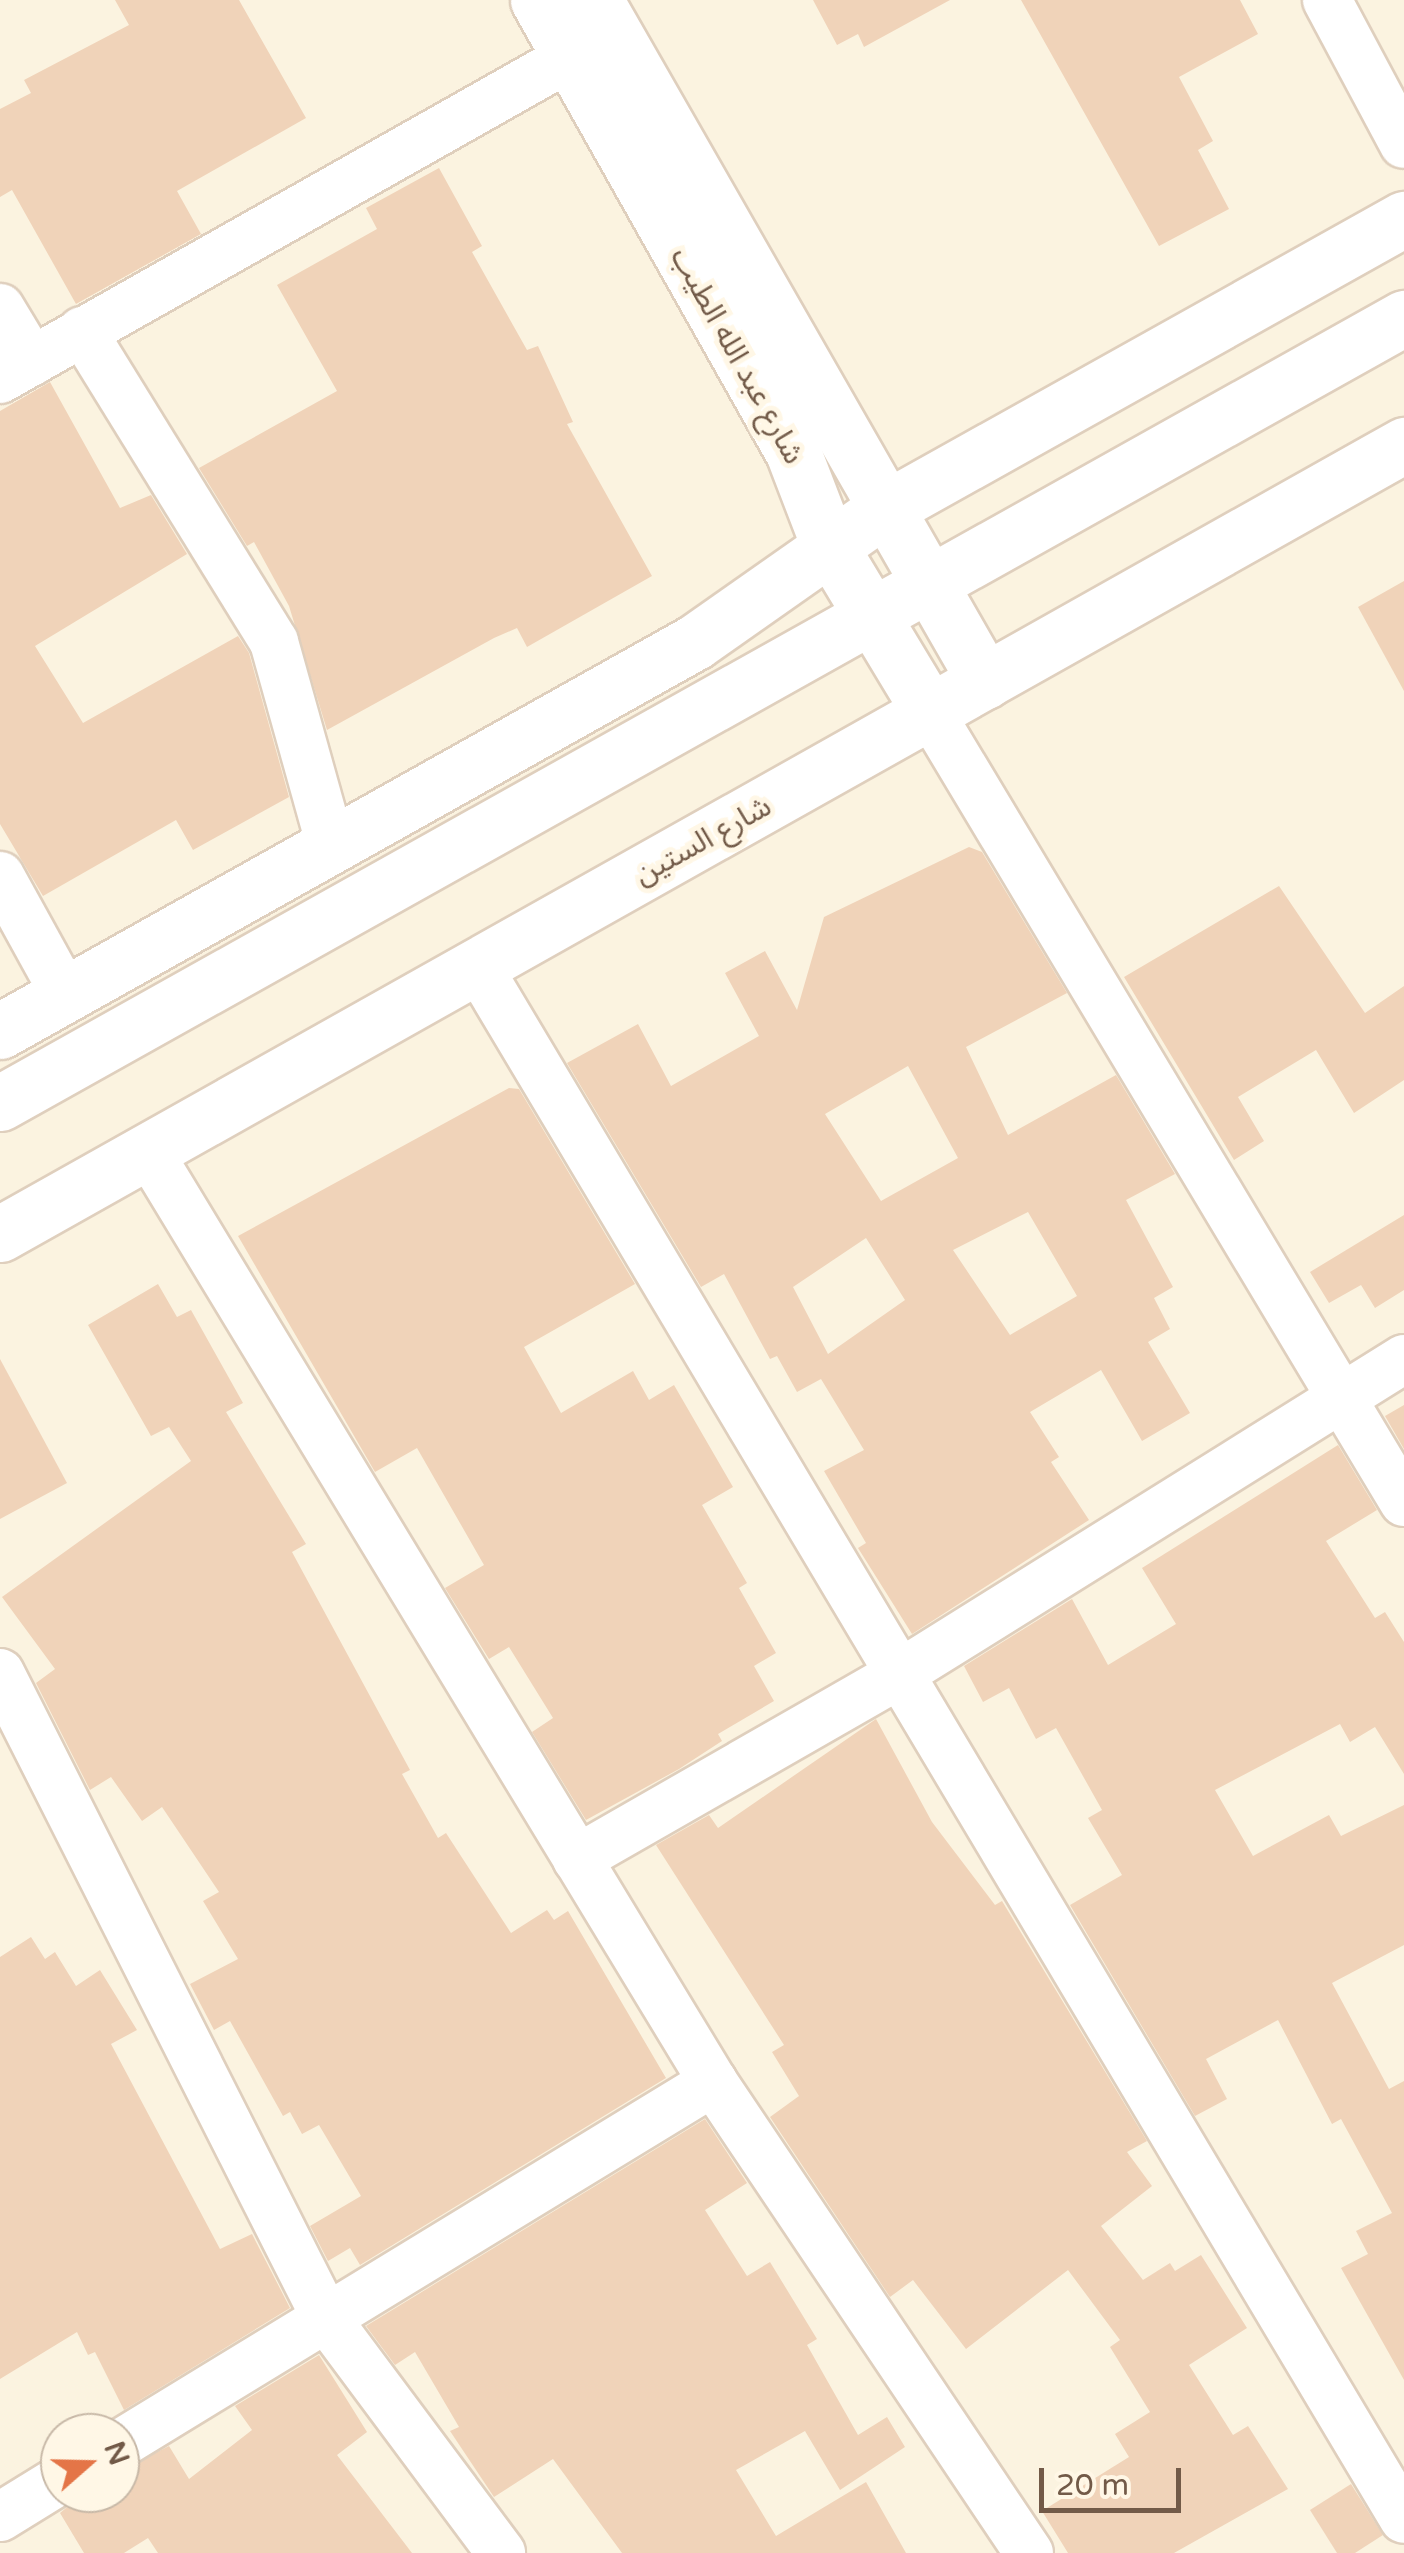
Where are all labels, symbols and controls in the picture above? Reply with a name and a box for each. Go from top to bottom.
street label: شارع عبد الله الطيب [663,241,811,471]
street label: شارع الستين [628,789,778,893]
north arrow [40,2413,140,2513]
text: N [96,2437,136,2470]
scale bar [1044,2448,1186,2510]
text: 20 m [1056,2467,1129,2504]

